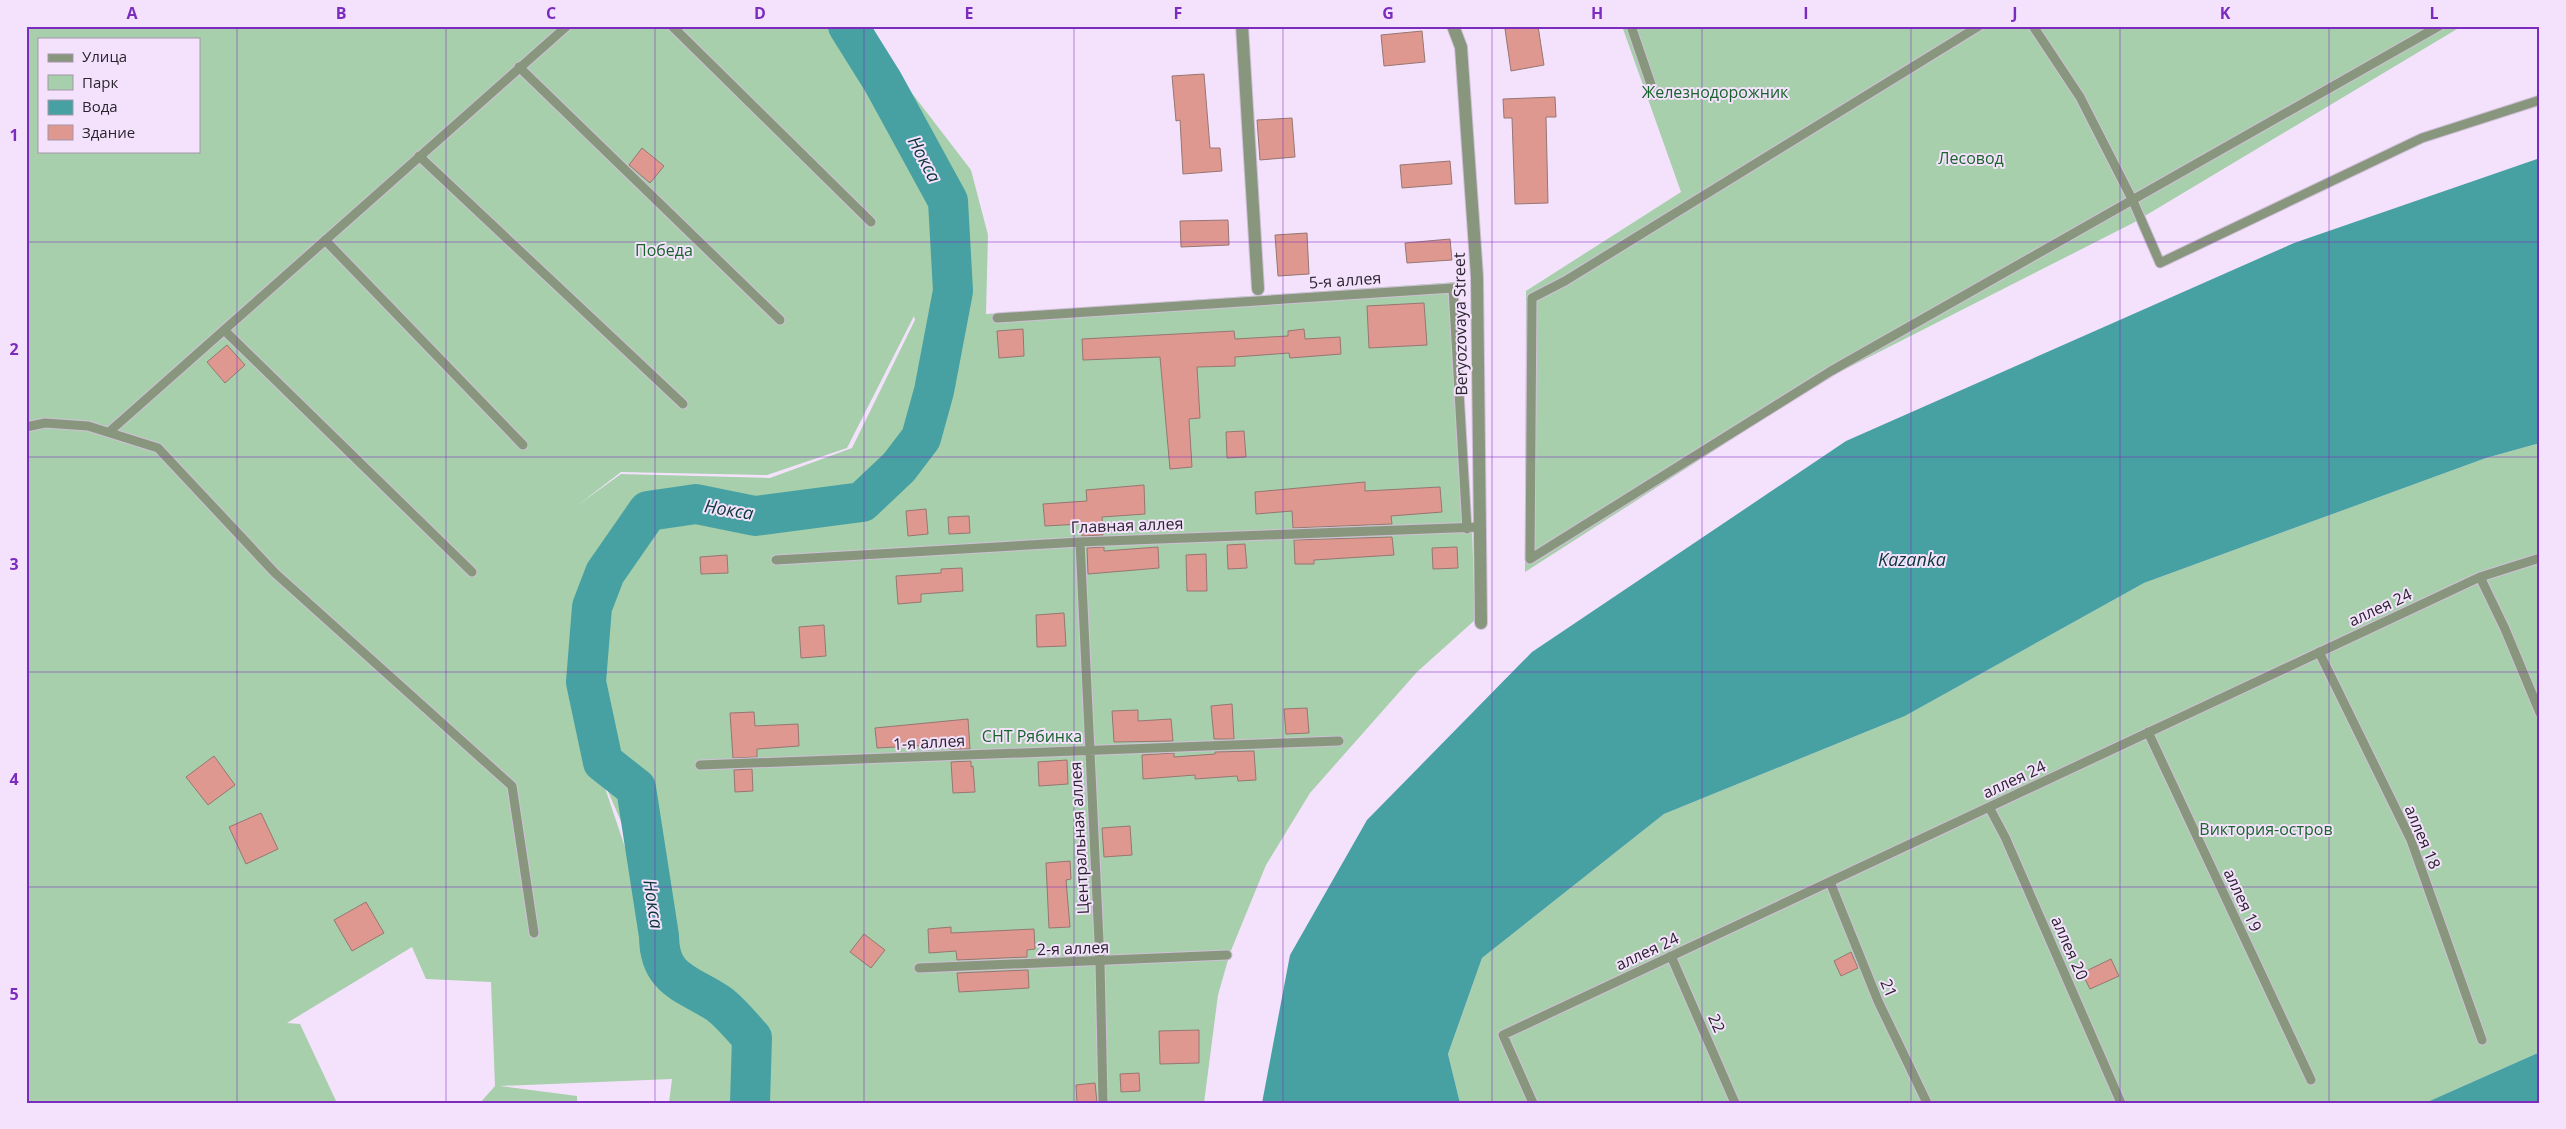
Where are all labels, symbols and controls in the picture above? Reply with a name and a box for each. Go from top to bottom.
text: A [126,2,138,24]
text: B [336,2,346,24]
text: C [546,2,556,24]
text: D [754,2,766,24]
text: E [965,2,974,24]
text: F [1174,2,1182,24]
text: G [1382,2,1394,24]
text: H [1591,2,1603,24]
text: I [1803,2,1809,24]
text: J [2010,2,2018,24]
text: K [2220,2,2231,24]
text: L [2429,2,2439,24]
legend [38,38,200,152]
text: Улица [82,46,127,66]
text: Парк [82,72,118,92]
park label: Железнодорожник [1642,81,1789,103]
text: Вода [82,96,118,116]
text: Здание [82,122,135,142]
text: 1 [9,124,19,146]
water label: Нокса [903,132,947,186]
park label: Лесовод [1938,147,2004,169]
park label: Победа [635,239,693,261]
street label: Beryozovaya Street [1448,252,1472,396]
street label: 5-я аллея [1308,267,1382,293]
text: 2 [9,338,19,360]
water label: Нокса [703,493,755,525]
street label: Главная аллея [1070,512,1184,538]
water label: Kazanka [1878,547,1946,571]
text: 3 [9,553,19,575]
street label: аллея 24 [2345,583,2415,631]
park label: СНТ Рябинка [982,725,1082,747]
street label: 1-я аллея [892,729,966,755]
street label: аллея 24 [1979,755,2049,803]
street label: Центральная аллея [1064,761,1094,915]
text: 4 [9,768,19,790]
street label: аллея 18 [2400,802,2446,872]
park label: Виктория-остров [2199,818,2333,840]
street label: аллея 19 [2219,865,2267,935]
water label: Нокса [638,878,670,930]
street label: аллея 20 [2046,913,2094,983]
street label: аллея 24 [1612,927,1682,975]
street label: 2-я аллея [1036,936,1110,960]
street label: 21 [1875,975,1903,1001]
text: 5 [9,983,19,1005]
street label: 22 [1703,1010,1731,1036]

